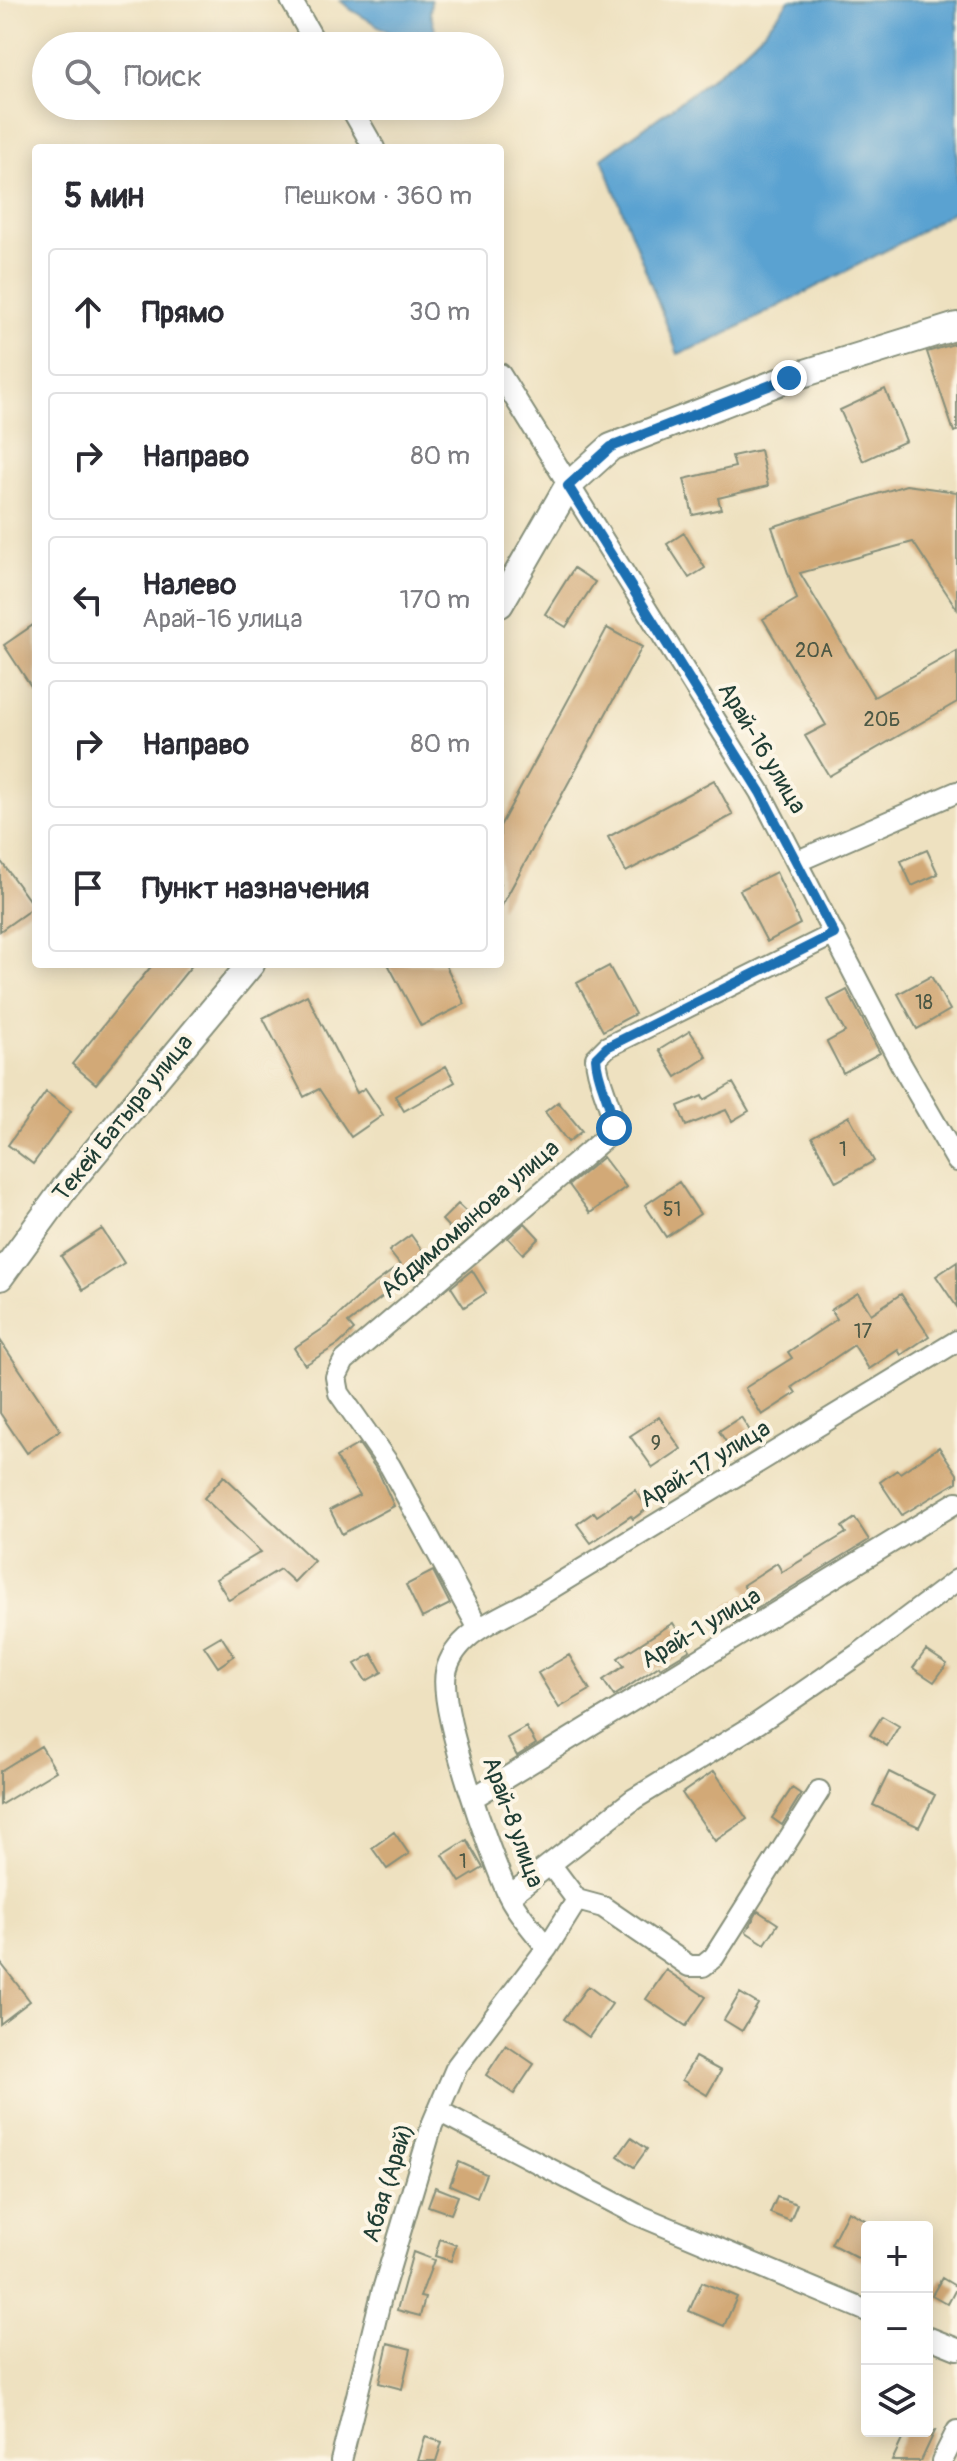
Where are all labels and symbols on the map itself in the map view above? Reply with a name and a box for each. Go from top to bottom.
route end [771,360,807,396]
house number: 20А [795,638,833,663]
street label: Арай-16 улица [711,677,813,819]
house number: 20Б [864,707,900,732]
house number: 18 [915,990,933,1015]
street label: Текей Батыра улица [47,1029,199,1207]
route start [596,1110,632,1146]
street label: Абдимомынова улица [375,1134,565,1304]
house number: 1 [839,1137,847,1162]
house number: 51 [663,1197,681,1222]
house number: 17 [854,1319,873,1344]
street label: Арай-17 улица [635,1414,775,1514]
house number: 9 [651,1431,661,1456]
street label: Арай-1 улица [636,1581,766,1675]
street label: Арай-8 улица [476,1753,550,1891]
house number: 1 [459,1849,467,1874]
street label: Абая (Арай) [356,2120,420,2246]

